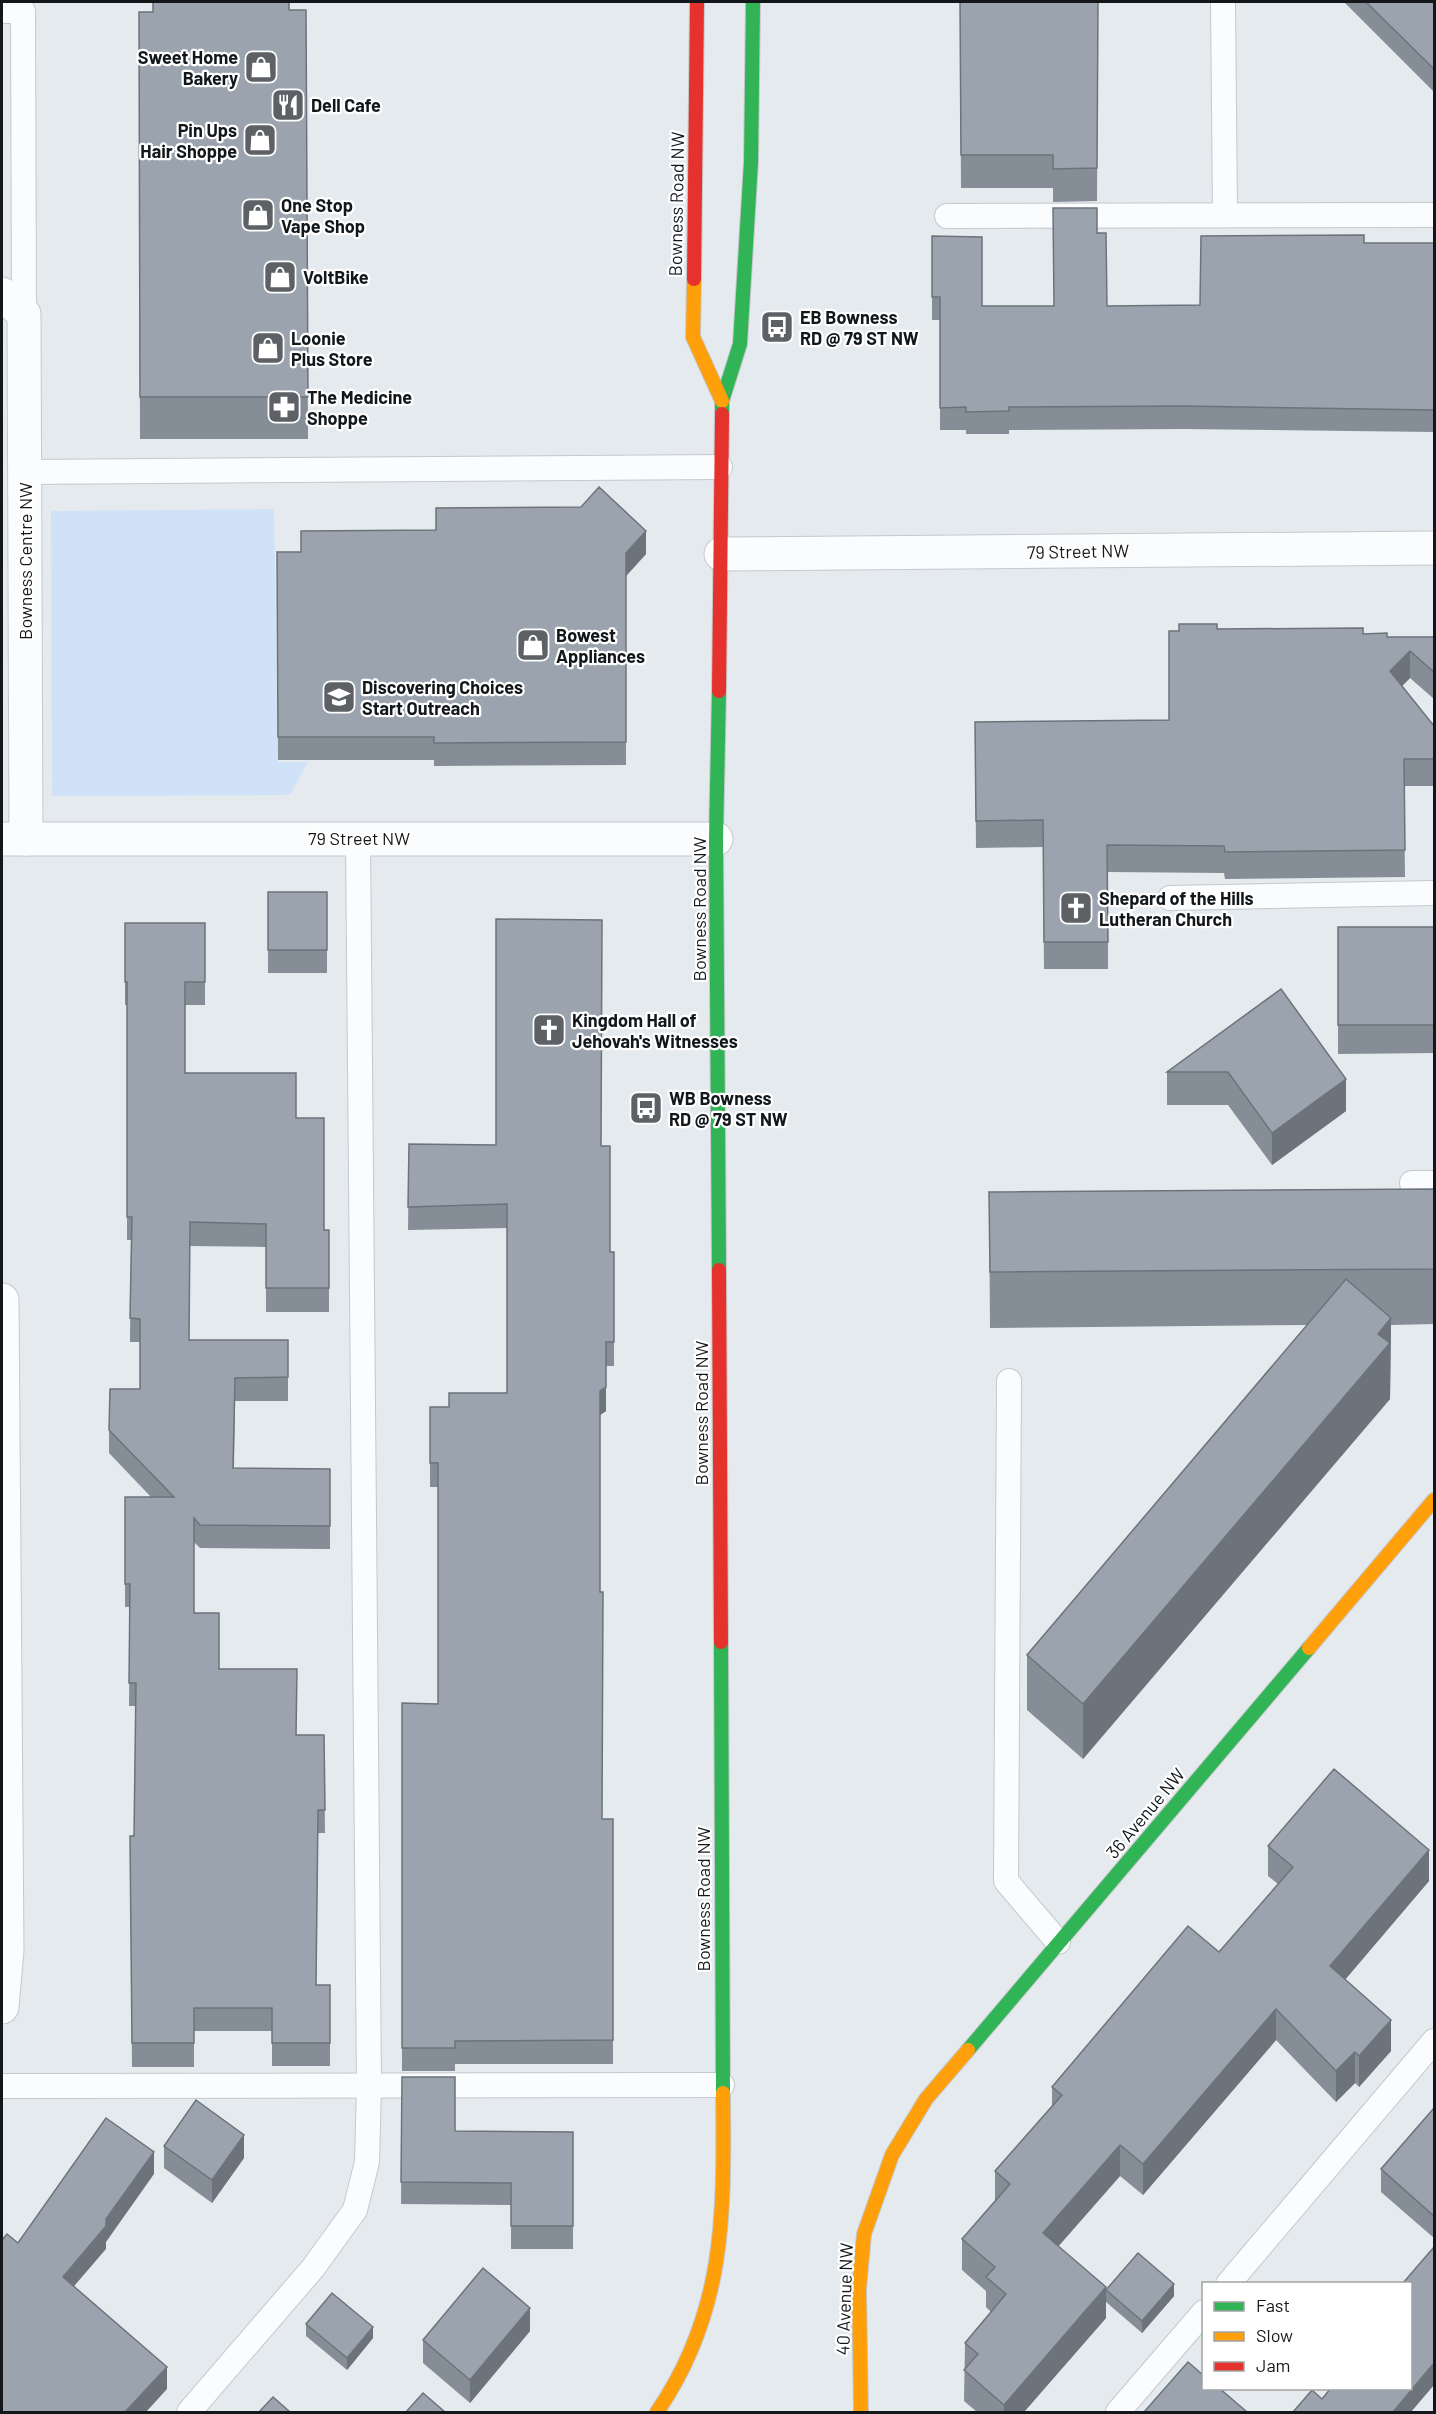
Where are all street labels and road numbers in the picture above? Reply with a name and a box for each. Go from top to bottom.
street label: Bowness Road NW [664,131,688,277]
street label: Bowness Centre NW [14,482,36,640]
street label: 79 Street NW [1027,539,1129,563]
street label: 79 Street NW [308,827,410,849]
street label: Bowness Road NW [688,836,710,981]
street label: Bowness Road NW [690,1340,712,1485]
street label: 36 Avenue NW [1101,1763,1189,1863]
street label: Bowness Road NW [692,1826,714,1971]
street label: 40 Avenue NW [831,2242,857,2356]

